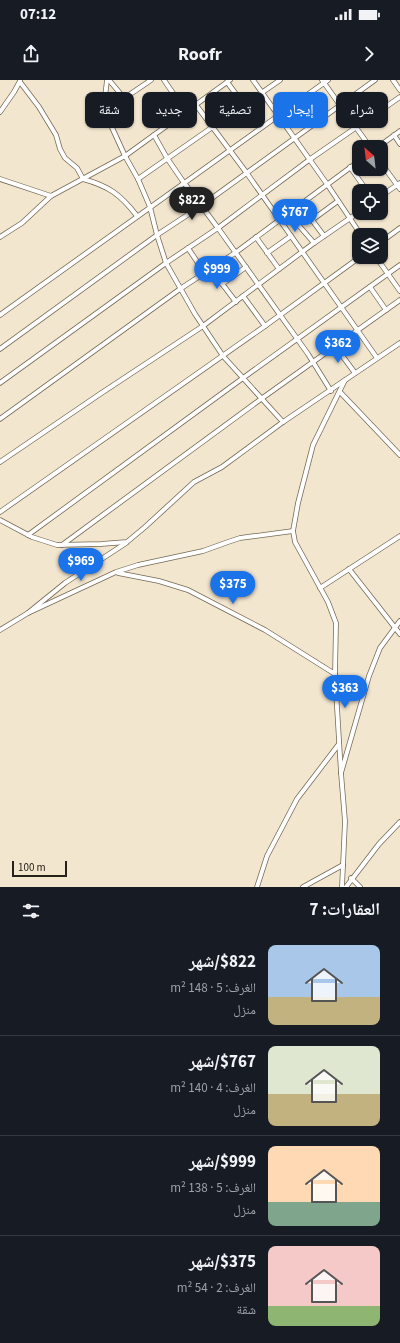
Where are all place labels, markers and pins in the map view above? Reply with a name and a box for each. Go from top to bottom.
pin: $822 [168,187,216,221]
pin: $767 [271,199,319,233]
pin: $999 [193,256,241,290]
pin: $362 [314,330,362,364]
pin: $969 [57,548,105,582]
pin: $375 [209,571,257,605]
pin: $363 [321,675,369,709]

